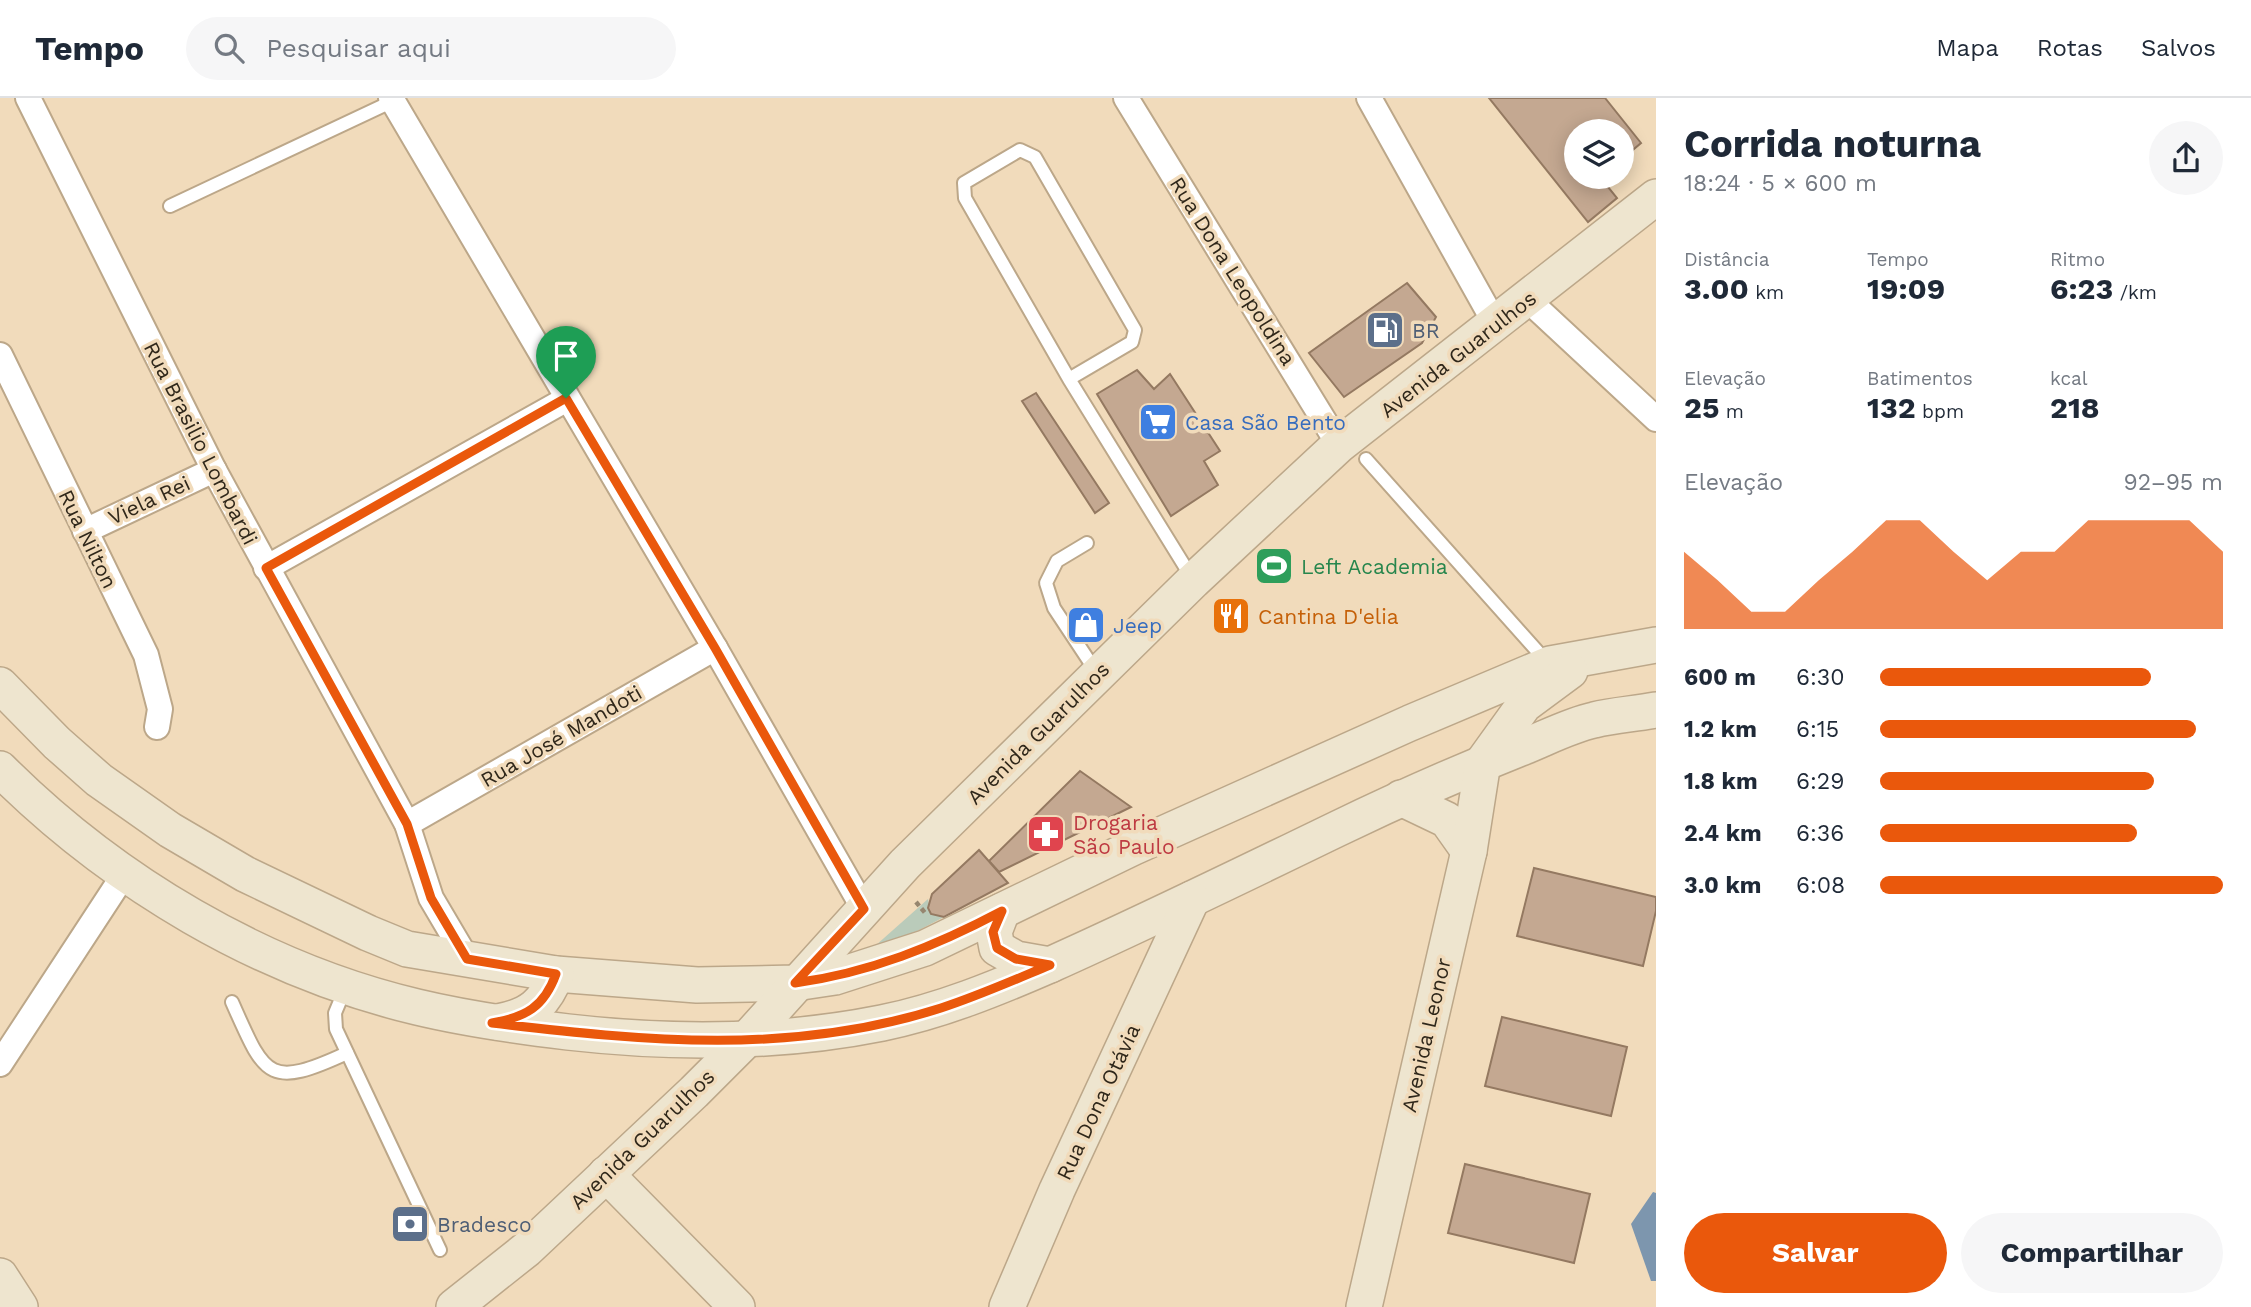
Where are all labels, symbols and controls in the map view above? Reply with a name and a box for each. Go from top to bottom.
search box [186,17,676,80]
text: Tempo [35,29,144,68]
icon: search [210,29,248,67]
text: Pesquisar aqui [266,33,451,63]
text: Mapa [1936,34,1999,62]
text: Rotas [2037,34,2103,62]
text: Salvos [2141,34,2216,62]
map controls [1564,119,1634,189]
button: layers [1564,119,1634,189]
button: share [2149,121,2223,195]
text: Corrida noturna [1684,122,1981,166]
text: 18:24 · 5 × 600 m [1684,170,1877,197]
street label: Rua Dona Leopoldina [1165,172,1301,370]
text: Distância [1684,248,1770,271]
text: Tempo [1867,248,1929,271]
text: Ritmo [2050,248,2105,271]
text: 3.00 [1684,271,1749,306]
text: 19:09 [1867,271,1945,306]
text: 6:23 [2050,271,2113,306]
text: km [1749,281,1784,304]
text: /km [2113,281,2157,304]
street label: Avenida Guarulhos [1375,285,1541,423]
fuel station icon: BR [1364,309,1406,351]
place label: BR [1412,318,1440,343]
pin [536,326,596,398]
street label: Rua Brasilio Lombardi [139,337,263,549]
icon: arrive [547,337,585,375]
text: Elevação [1684,367,1766,390]
text: Batimentos [1867,367,1973,390]
text: kcal [2050,367,2088,390]
text: 25 [1684,390,1719,425]
text: 132 [1867,390,1916,425]
text: 218 [2050,390,2100,425]
text: m [1719,400,1744,423]
text: bpm [1916,400,1964,423]
supermarket icon: Casa São Bento [1137,401,1179,443]
place label: Casa São Bento [1185,410,1346,435]
text: Elevação [1684,469,1783,496]
text: 92–95 m [2124,469,2223,496]
street label: Viela Rei [104,470,194,530]
street label: Rua Nilton [53,486,123,592]
sports icon: Left Academia [1253,545,1295,587]
place label: Left Academia [1301,554,1448,579]
restaurant icon: Cantina D'elia [1210,595,1252,637]
shop icon: Jeep [1065,604,1107,646]
place label: Cantina D'elia [1258,604,1399,629]
place label: Jeep [1113,613,1162,638]
street label: Avenida Guarulhos [962,657,1114,809]
text: 600 m [1684,664,1756,691]
text: 6:30 [1796,664,1845,691]
street label: Rua José Mandoti [476,680,646,792]
text: 1.2 km [1684,716,1757,743]
text: 6:15 [1796,716,1839,743]
text: 1.8 km [1684,768,1758,795]
text: 6:29 [1796,768,1844,795]
place label: Drogaria São Paulo [1073,810,1175,859]
pharmacy icon: Drogaria São Paulo [1025,813,1067,855]
text: 2.4 km [1684,820,1762,847]
text: 6:36 [1796,820,1844,847]
text: 3.0 km [1684,872,1761,899]
text: 6:08 [1796,872,1845,899]
street label: Avenida Leonor [1396,955,1456,1115]
street label: Rua Dona Otávia [1051,1020,1145,1184]
street label: Avenida Guarulhos [565,1064,719,1214]
bank icon: Bradesco [389,1203,431,1245]
place label: Bradesco [437,1212,532,1237]
button: Salvar [1684,1213,1947,1293]
button: Compartilhar [1961,1213,2223,1293]

